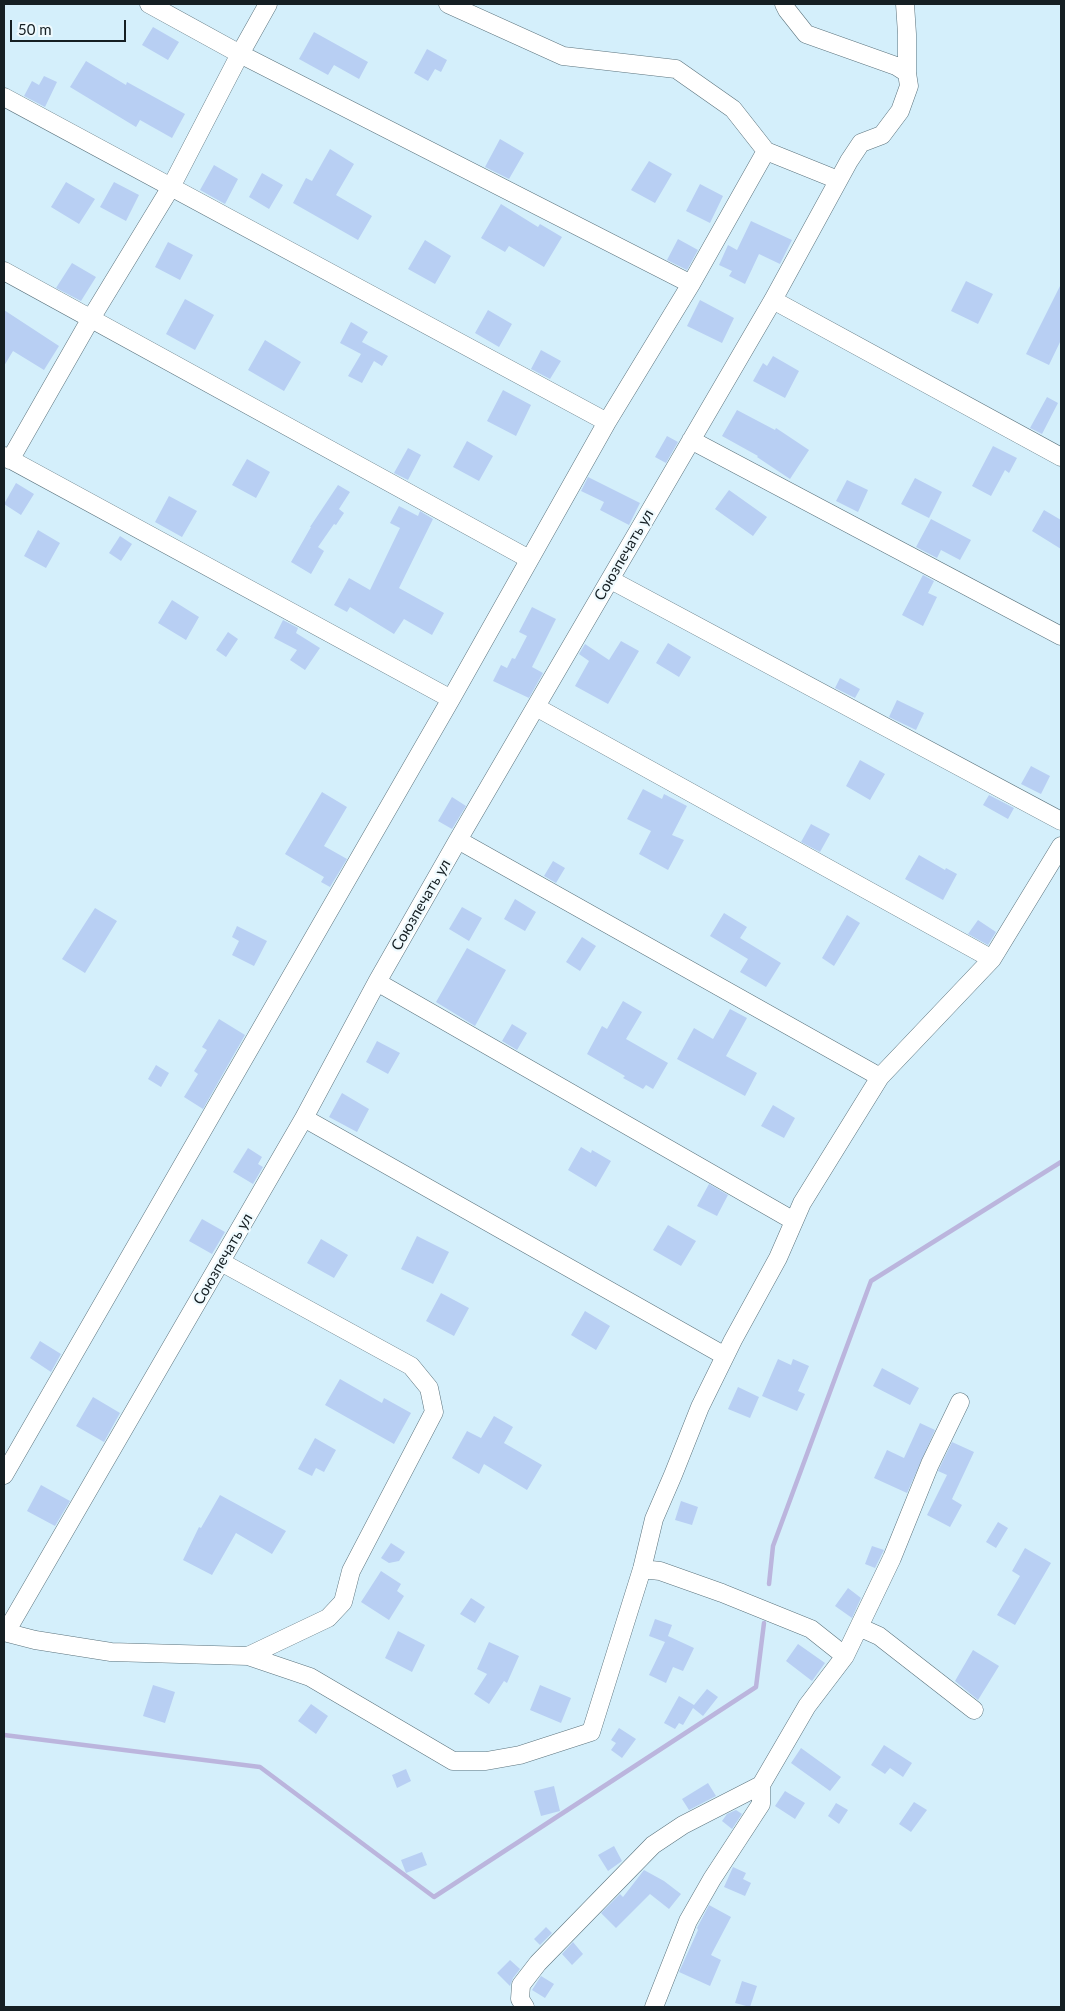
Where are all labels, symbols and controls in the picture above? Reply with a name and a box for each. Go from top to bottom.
scale bar [12,10,129,42]
text: 50 m [18,20,52,38]
street label: Союзпечать ул [591,506,657,604]
street label: Союзпечать ул [388,856,454,954]
street label: Союзпечать ул [190,1210,256,1308]

